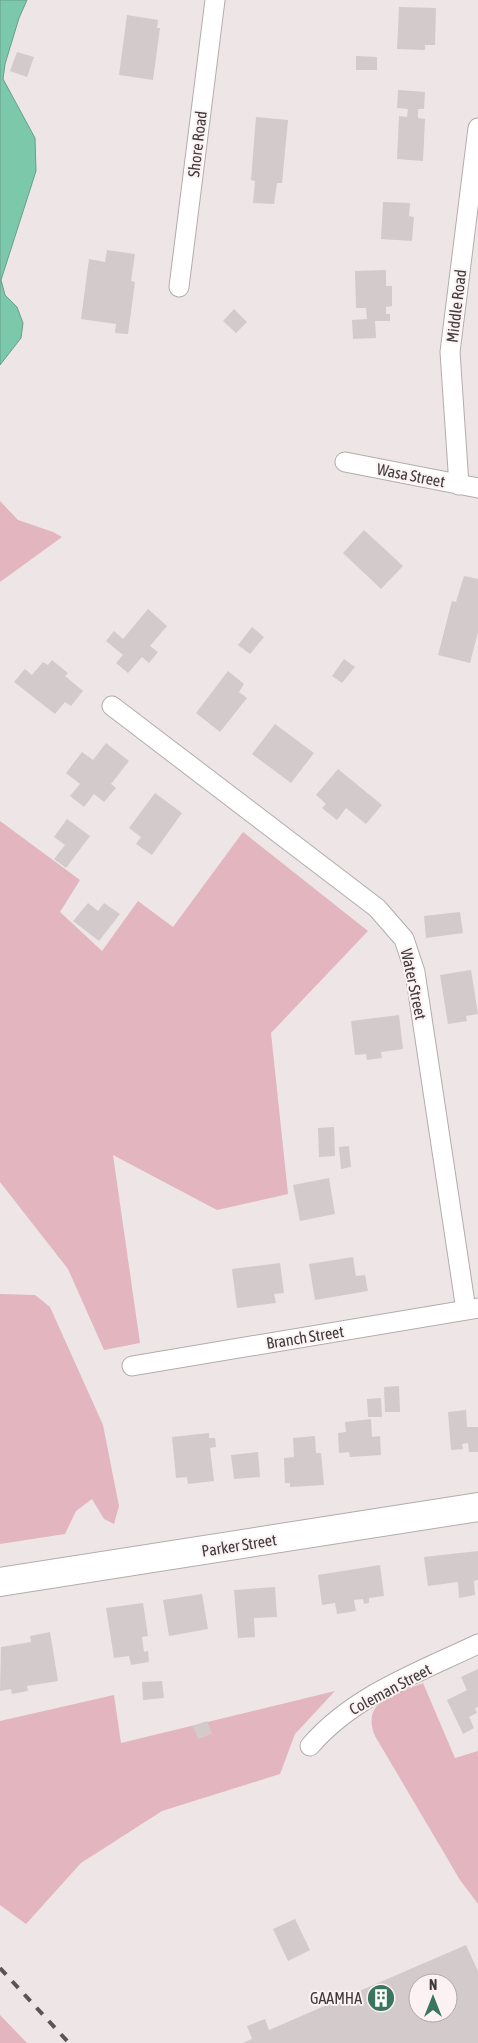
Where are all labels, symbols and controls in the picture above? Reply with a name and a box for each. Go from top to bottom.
street label: Shore Road [184,110,210,178]
street label: Middle Road [443,268,469,344]
street label: Wasa Street [375,460,447,490]
street label: Water Street [398,947,430,1022]
street label: Branch Street [265,1322,345,1352]
street label: Parker Street [200,1530,278,1560]
street label: Coleman Street [346,1660,434,1718]
north arrow [408,1973,458,2023]
text: N [429,1977,437,1993]
building icon: GAAMHA [366,1983,396,2013]
place label: GAAMHA [310,1989,362,2007]

